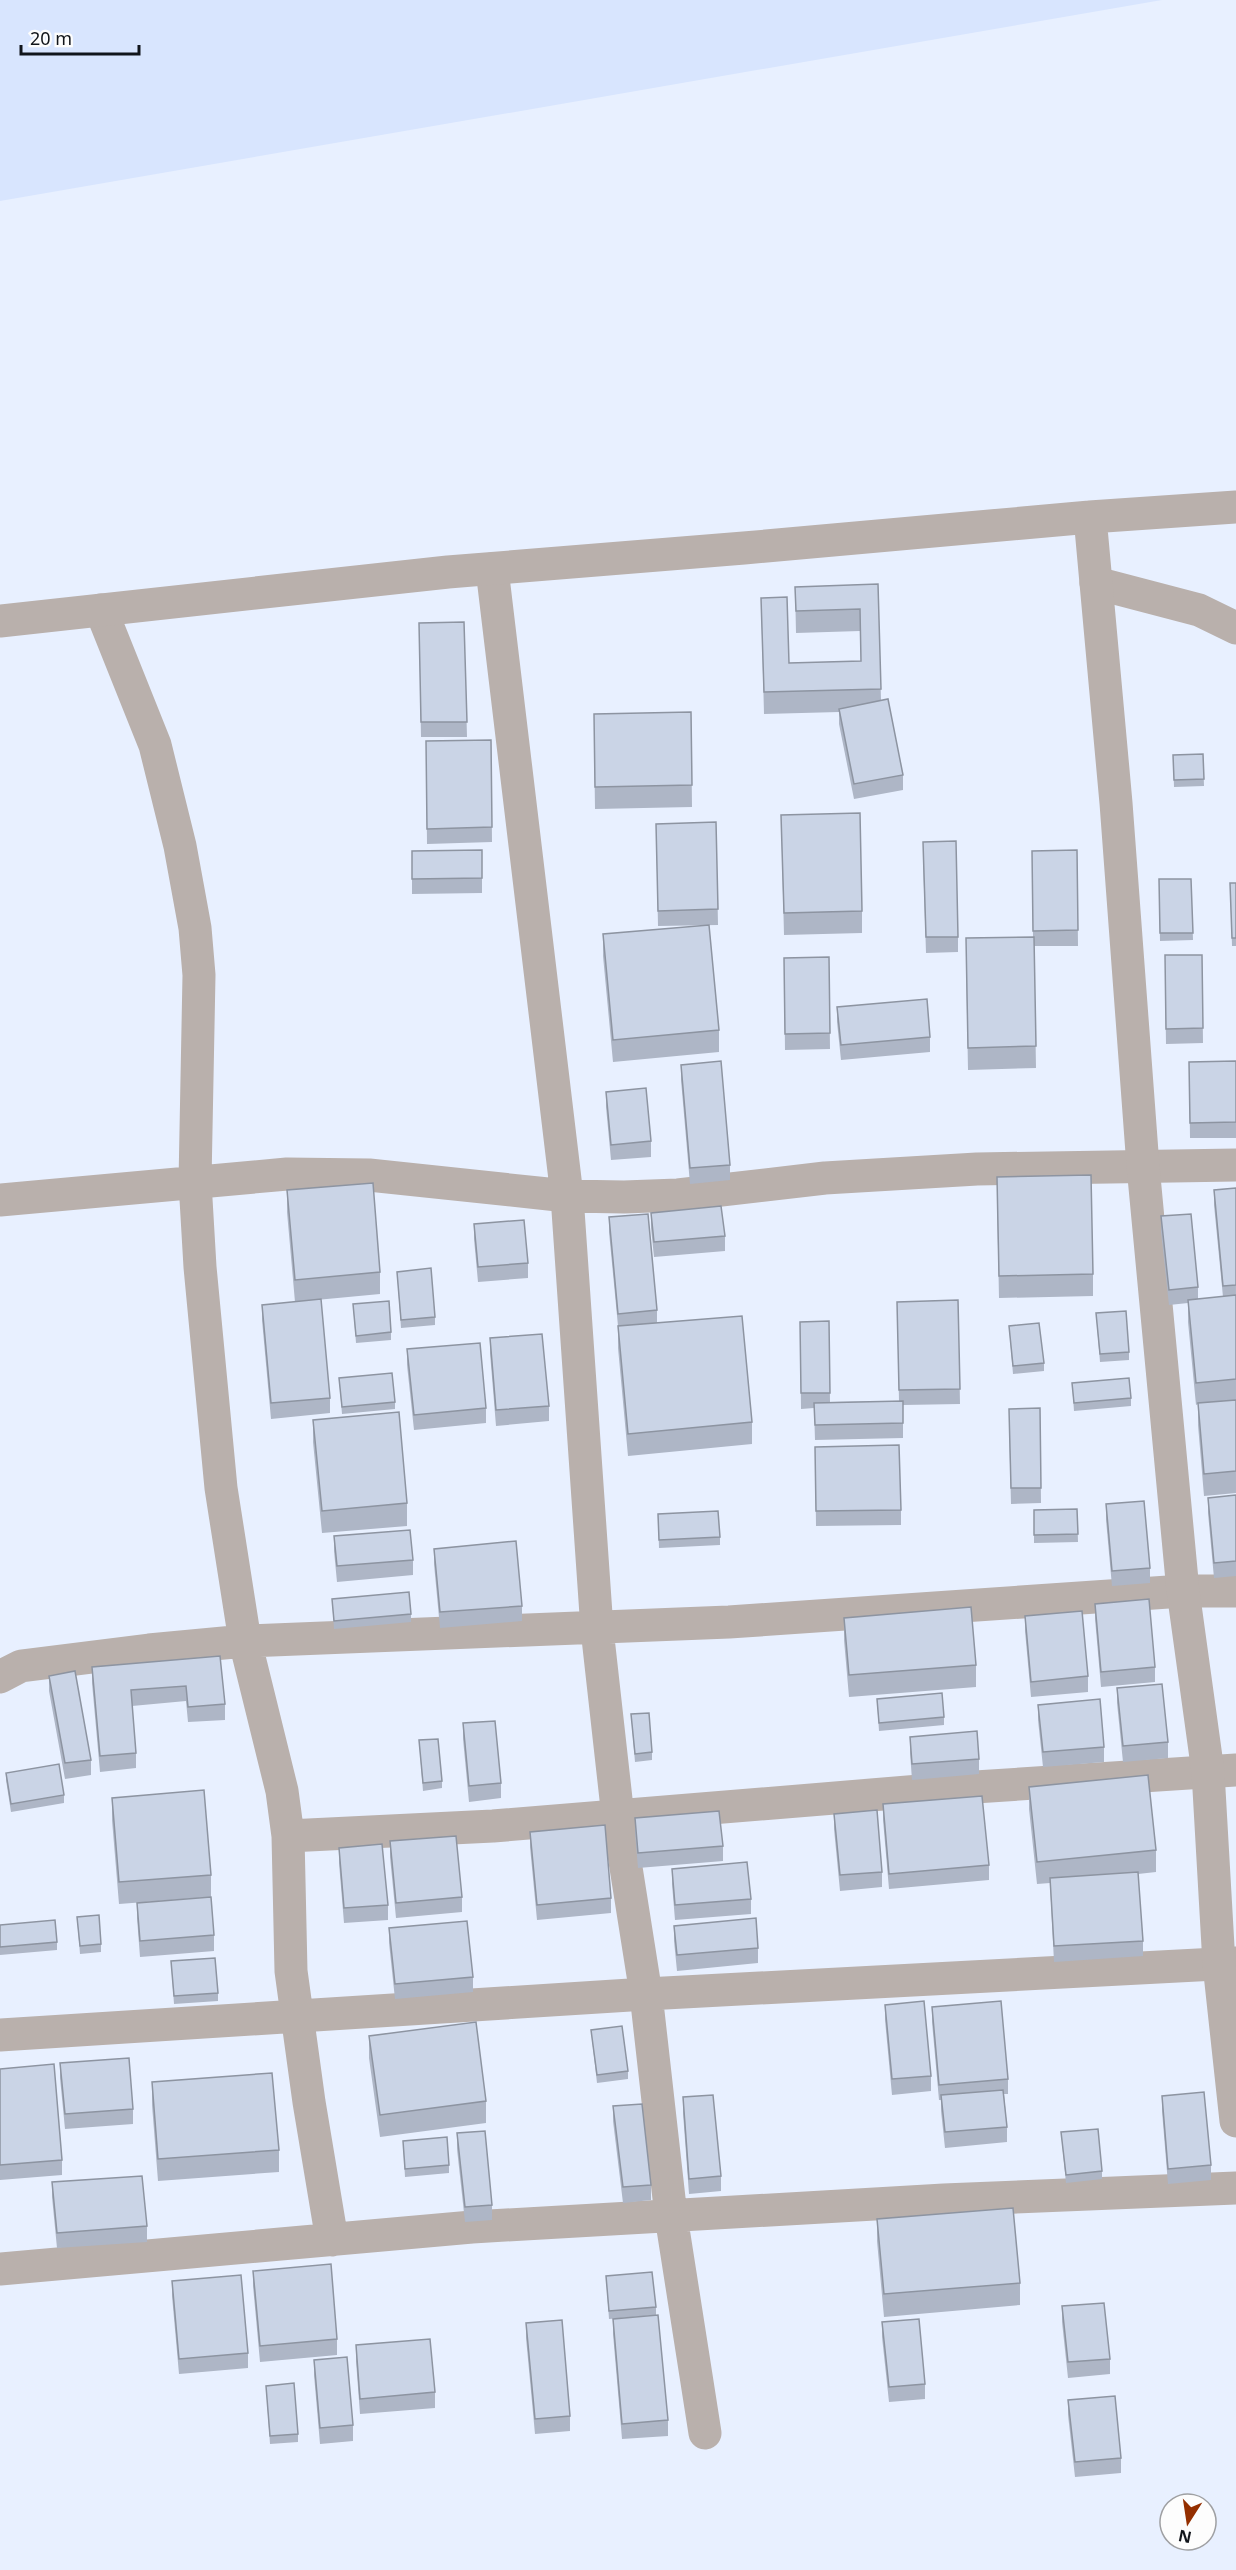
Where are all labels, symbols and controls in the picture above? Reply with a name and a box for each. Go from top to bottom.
scale bar [21,18,140,56]
text: 20 m [30,26,72,50]
north arrow [1158,2492,1218,2552]
text: N [1176,2525,1194,2549]

